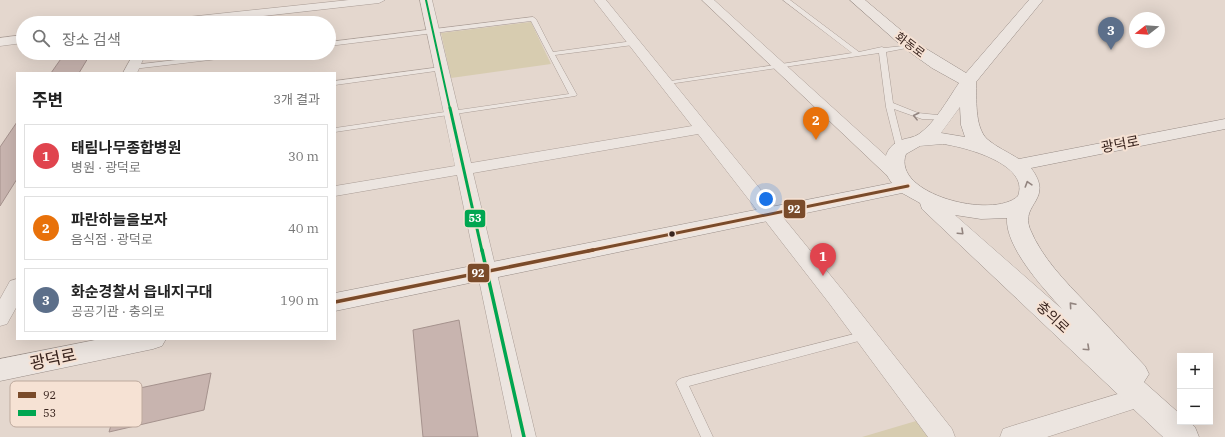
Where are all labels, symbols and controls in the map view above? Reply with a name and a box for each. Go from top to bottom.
north arrow [1129,12,1165,48]
search box [16,16,336,60]
pin: 3 [1098,17,1124,50]
icon: search [30,27,52,49]
street label: 화동로 [893,29,928,61]
text: 장소 검색 [62,30,121,49]
text: 주변 [32,89,63,111]
text: 3개 결과 [273,91,320,108]
pin: 2 [803,107,829,140]
one-way arrow [913,112,919,120]
street label: 광덕로 [1099,131,1141,157]
text: 태림나무종합병원 [71,138,181,157]
text: 1 [42,148,50,165]
text: 30 m [288,148,319,165]
text: 병원 · 광덕로 [71,159,141,176]
one-way arrow [1024,180,1033,187]
your location [756,189,776,209]
line badge: 92 [783,199,806,219]
text: 92 [787,202,801,216]
line badge: 53 [464,209,486,228]
text: 파란하늘을보자 [71,210,168,229]
text: 53 [468,211,482,225]
text: 2 [42,220,50,237]
text: 40 m [288,220,319,237]
one-way arrow [956,227,964,235]
unlabelled marker [667,229,677,239]
text: 음식점 · 광덕로 [71,231,153,248]
pin: 1 [810,243,836,276]
line badge: 92 [467,263,490,283]
text: 92 [471,266,485,280]
text: 화순경찰서 읍내지구대 [71,282,212,301]
text: 3 [42,292,50,309]
text: 190 m [280,292,319,309]
street label: 충의로 [1033,297,1073,337]
one-way arrow [1069,302,1076,310]
text: 공공기관 · 충의로 [71,303,165,320]
street label: 광덕로 [28,343,78,375]
one-way arrow [1083,344,1090,351]
map controls [1177,353,1213,425]
button: + [1177,353,1213,389]
legend [10,381,142,427]
text: 92 [43,388,56,402]
button: − [1177,389,1213,425]
text: 53 [43,406,56,420]

